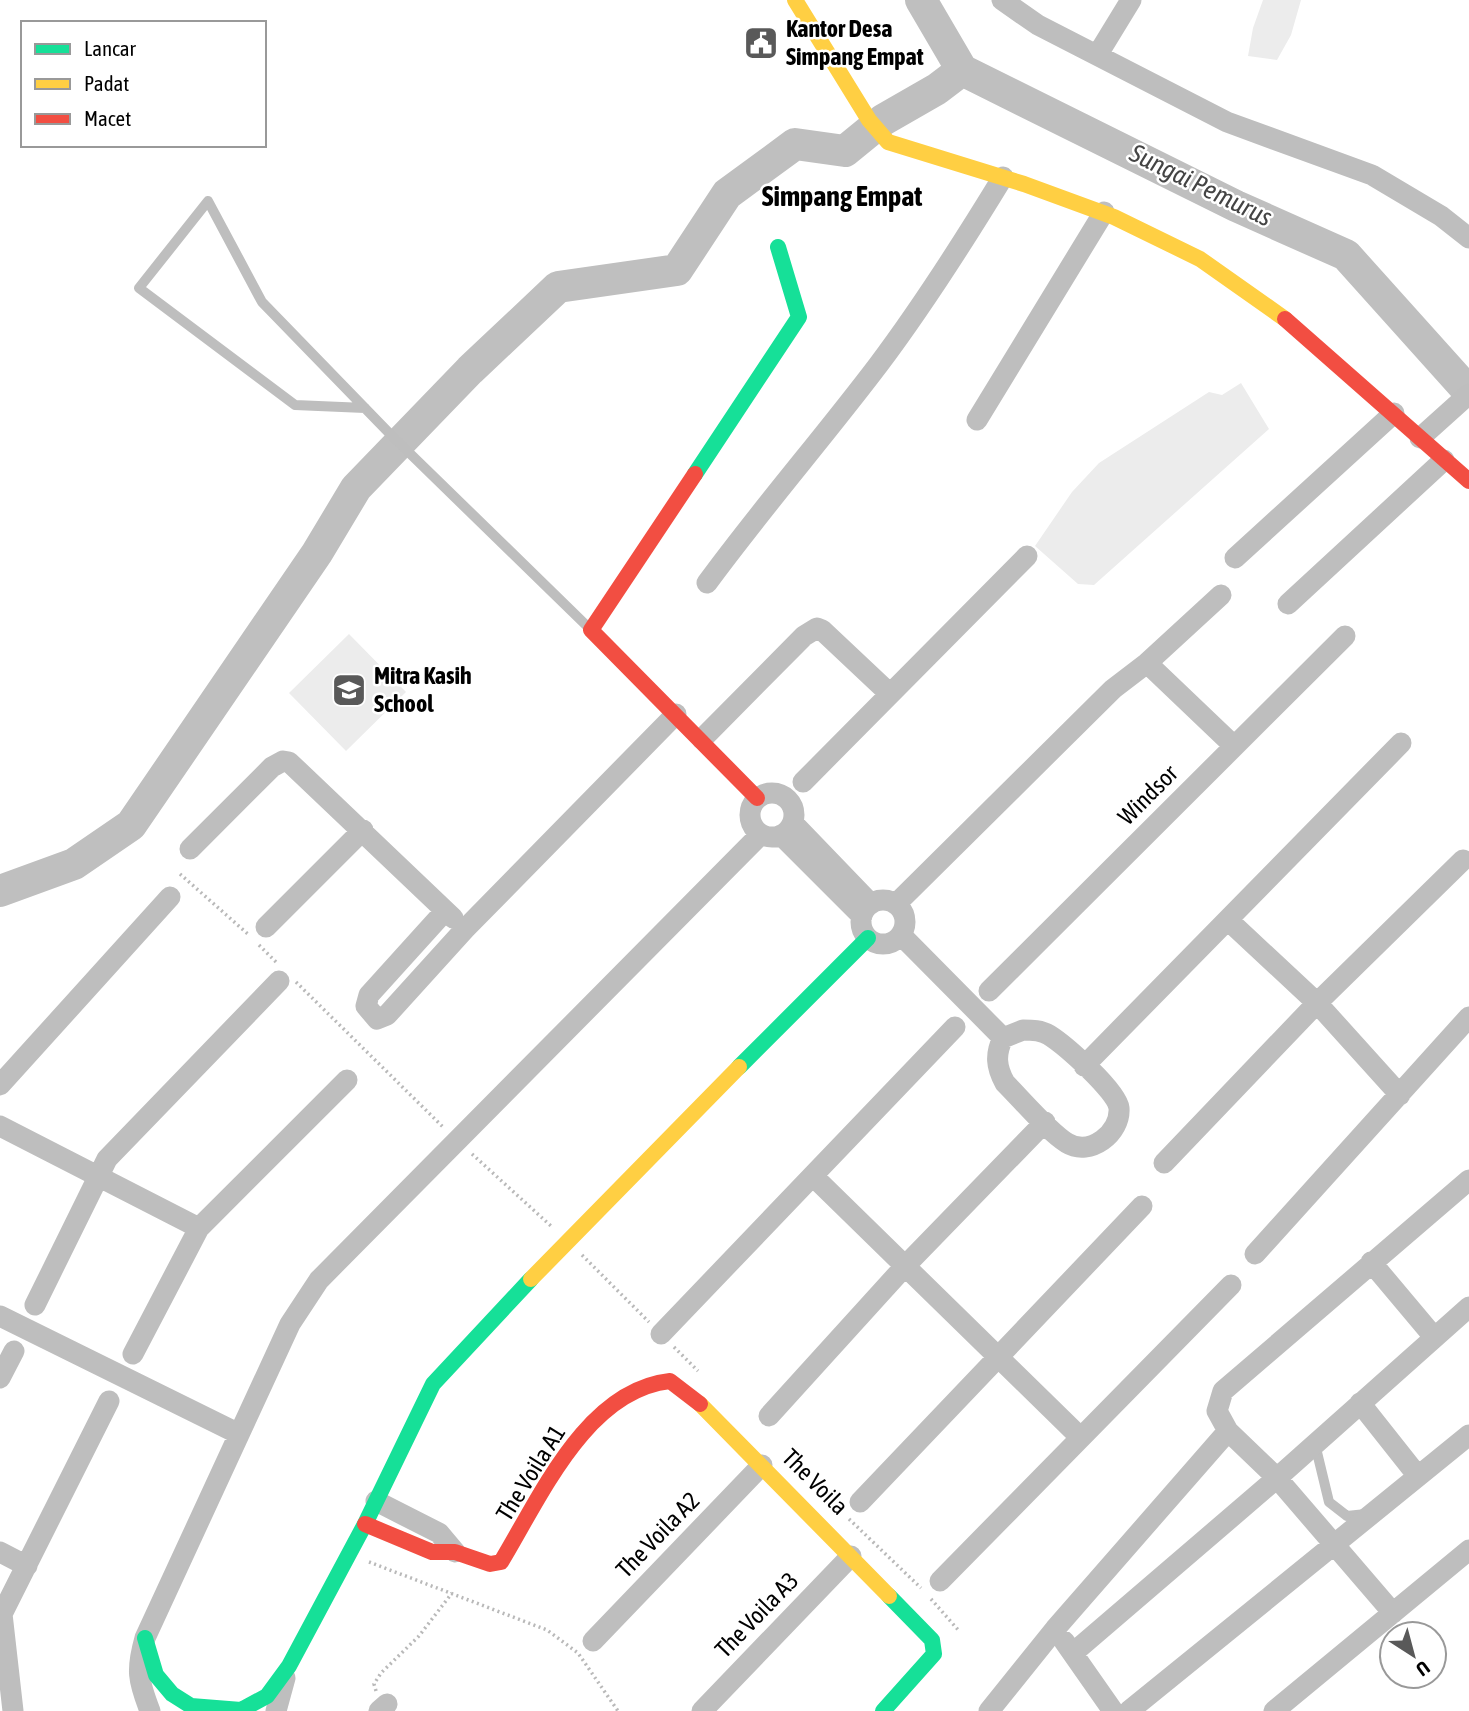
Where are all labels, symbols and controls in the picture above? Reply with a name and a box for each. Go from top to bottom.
place label: Kantor Desa Simpang Empat [786,15,924,70]
legend [21,21,266,147]
public building icon: Kantor Desa Simpang Empat [742,24,780,62]
text: Lancar [84,36,137,60]
text: Padat [84,71,129,95]
text: Macet [84,106,131,130]
water label: Sungai Pemurus [1124,137,1277,232]
district label: Simpang Empat [762,180,922,212]
place label: Mitra Kasih School [374,662,472,717]
school or university icon: Mitra Kasih School [330,671,368,709]
street label: Windsor [1112,759,1184,830]
street label: The Voila A1 [491,1420,571,1526]
street label: The Voila [777,1443,854,1520]
street label: The Voila A2 [611,1487,705,1583]
street label: The Voila A3 [710,1567,804,1663]
north arrow [1378,1620,1448,1690]
text: U [1412,1657,1434,1681]

